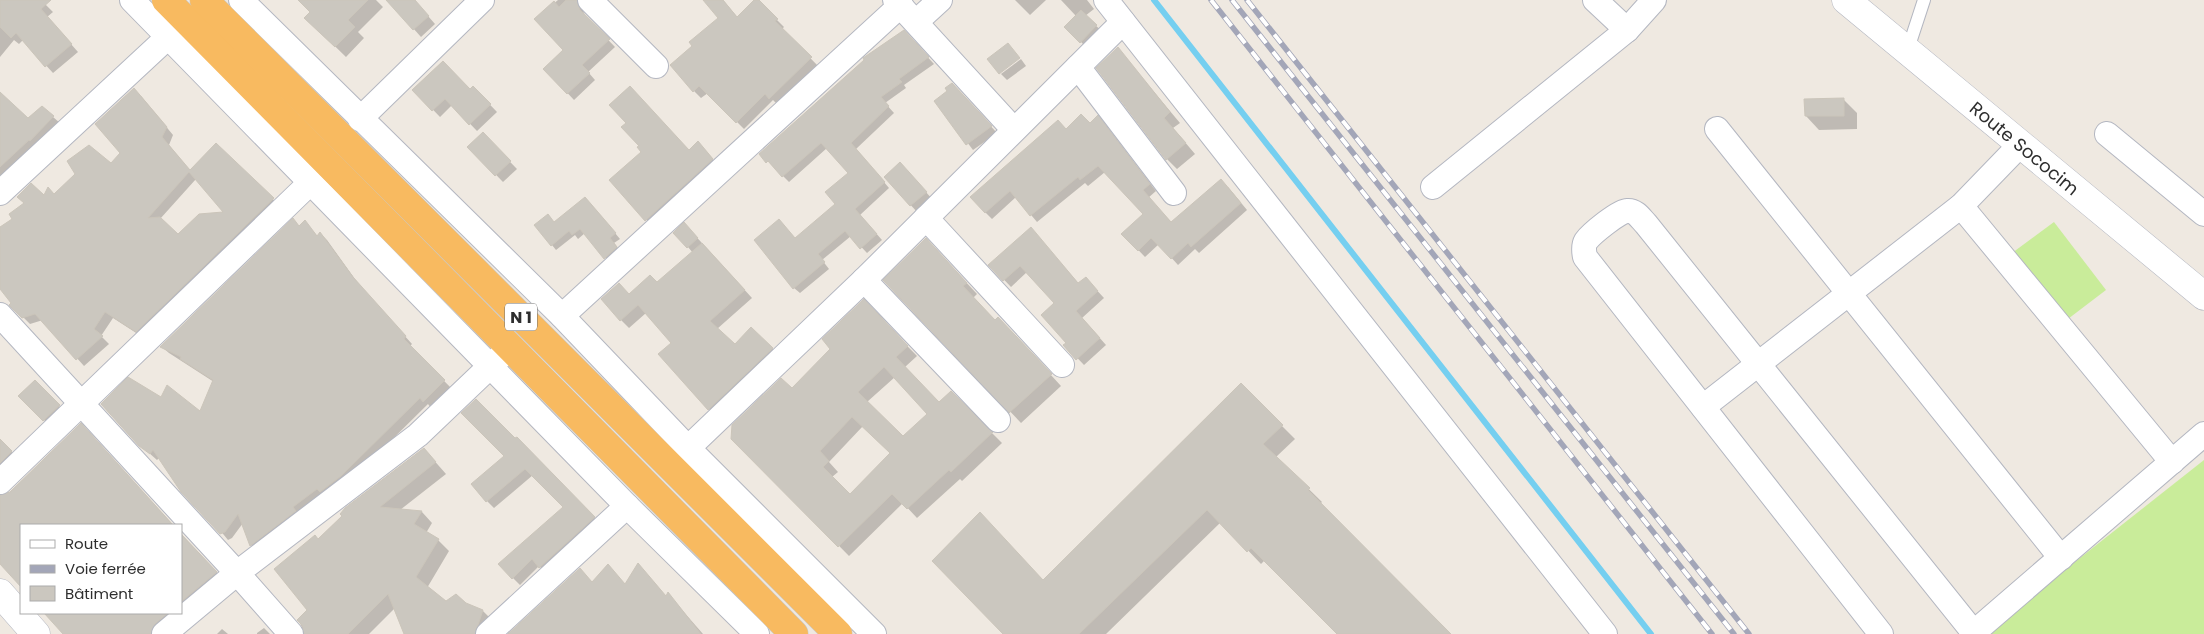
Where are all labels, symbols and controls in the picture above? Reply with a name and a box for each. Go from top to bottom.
street label: Route Sococim [1965,95,2085,200]
road number: N 1 [505,304,537,330]
legend [20,524,182,614]
text: Route [65,533,108,554]
text: Voie ferrée [65,558,146,579]
text: Bâtiment [65,583,133,604]

